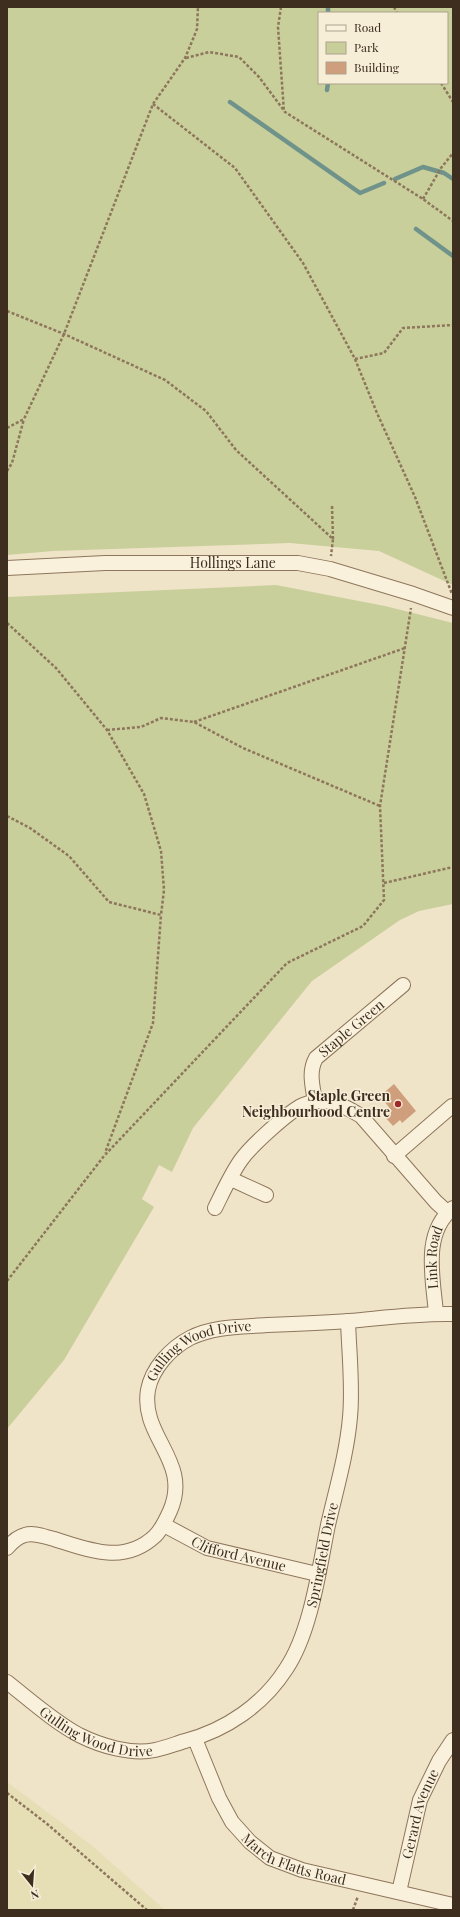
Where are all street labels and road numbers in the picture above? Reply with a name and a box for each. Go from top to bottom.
street label: Hollings Lane [190,553,276,572]
street label: Staple Green [314,994,388,1061]
street label: Link Road [422,1223,447,1290]
street label: Gulling Wood Drive [142,1316,252,1384]
street label: Springfield Drive [301,1500,342,1609]
street label: Clifford Avenue [188,1531,288,1575]
street label: Gulling Wood Drive [36,1702,154,1760]
street label: Gerard Avenue [397,1766,443,1861]
street label: March Flatts Road [238,1829,348,1889]

